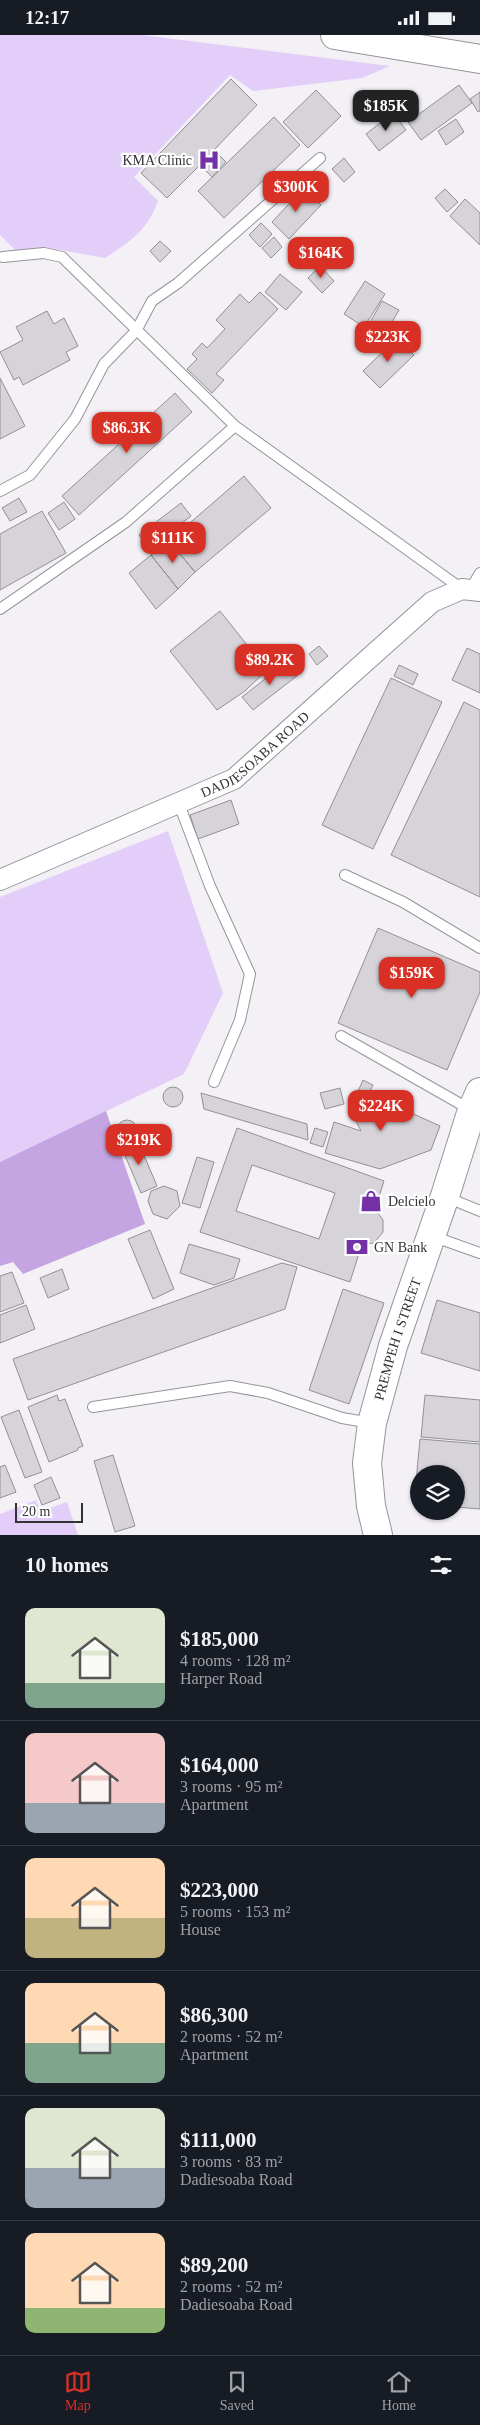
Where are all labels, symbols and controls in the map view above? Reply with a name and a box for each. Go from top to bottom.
text: 12:17 [25,7,69,28]
pin: $185K [351,89,421,132]
text: $185K [364,97,408,114]
hospital icon: KMA Clinic [196,147,222,173]
place label: KMA Clinic [122,153,192,168]
pin: $300K [261,171,331,213]
text: $300K [274,178,318,195]
pin: $164K [286,237,356,279]
text: $164K [299,244,343,261]
pin: $223K [353,321,423,363]
text: $223K [366,328,410,345]
pin: $86.3K [86,411,168,454]
text: $86.3K [103,419,151,436]
pin: $111K [138,521,208,564]
text: $111K [152,529,194,546]
pin: $89.2K [229,643,311,686]
text: $89.2K [246,651,294,668]
street label: DADIESOABA ROAD [198,708,312,800]
pin: $159K [377,957,447,999]
text: $159K [390,964,434,981]
pin: $224K [346,1089,416,1132]
text: $224K [359,1097,403,1114]
pin: $219K [104,1123,174,1166]
text: $219K [117,1131,161,1148]
shop icon: Delcielo [358,1188,384,1214]
place label: Delcielo [388,1194,435,1209]
bank icon: GN Bank [344,1234,370,1260]
place label: GN Bank [374,1240,427,1255]
street label: PREMPEH I STREET [371,1275,424,1402]
map controls [410,1465,465,1520]
button: layers [410,1465,465,1520]
scale bar [15,1500,82,1523]
text: 20 m [22,1504,50,1519]
icon: filters [427,1551,455,1579]
text: 10 homes [25,1553,108,1577]
text: $185,000 [180,1627,259,1651]
icon: home [65,1628,125,1688]
text: 4 rooms · 128 m² [180,1652,291,1669]
text: Harper Road [180,1670,262,1687]
icon: home [65,1753,125,1813]
text: $164,000 [180,1753,259,1777]
text: 3 rooms · 95 m² [180,1778,283,1795]
text: Apartment [180,1796,248,1813]
icon: home [65,1878,125,1938]
text: $223,000 [180,1878,259,1902]
text: 5 rooms · 153 m² [180,1903,291,1920]
text: House [180,1921,221,1938]
icon: home [65,2003,125,2063]
text: $86,300 [180,2003,248,2027]
text: 2 rooms · 52 m² [180,2028,283,2045]
text: Apartment [180,2046,248,2063]
icon: home [65,2128,125,2188]
text: $111,000 [180,2128,256,2152]
text: 3 rooms · 83 m² [180,2153,283,2170]
text: Dadiesoaba Road [180,2171,292,2188]
icon: home [65,2253,125,2313]
text: $89,200 [180,2253,248,2277]
text: 2 rooms · 52 m² [180,2278,283,2295]
text: Dadiesoaba Road [180,2296,292,2313]
tab: Map [64,2368,92,2414]
tab: Saved [220,2368,254,2414]
tab: Home [382,2368,416,2414]

